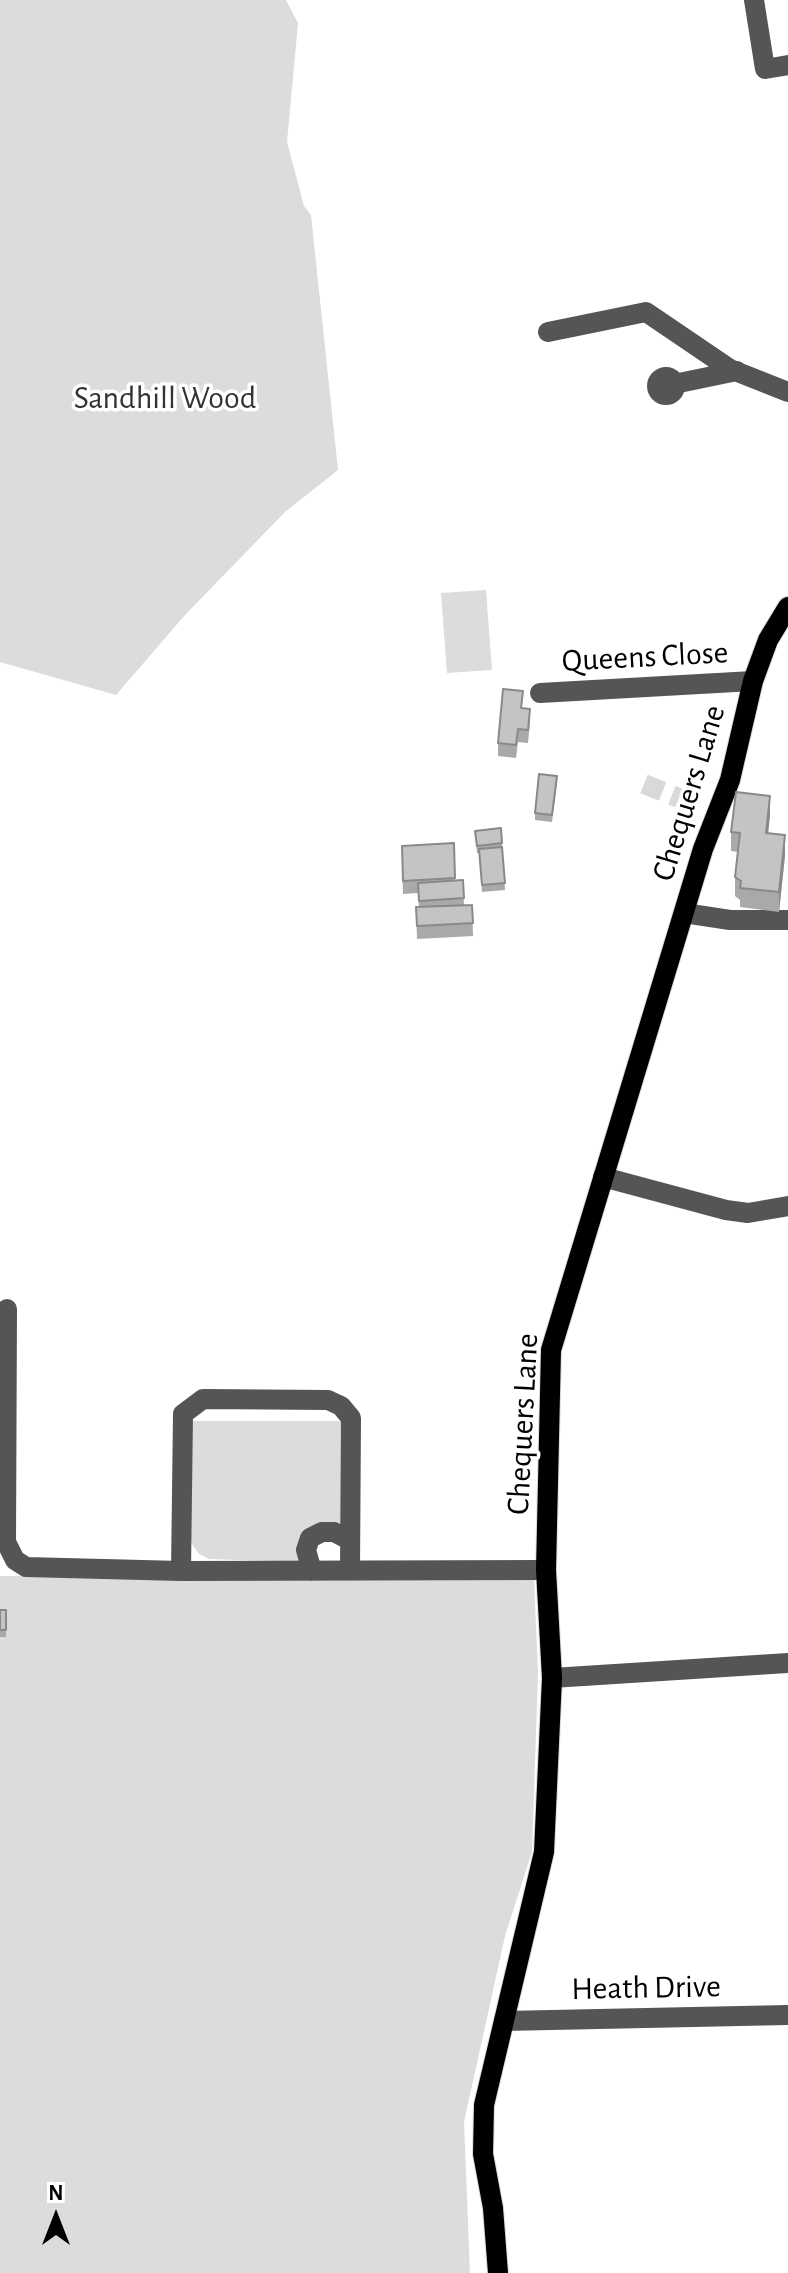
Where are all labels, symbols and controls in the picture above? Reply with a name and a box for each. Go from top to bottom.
park label: Sandhill Wood [74,379,256,417]
street label: Queens Close [561,633,729,681]
street label: Chequers Lane [644,700,734,886]
street label: Chequers Lane [499,1332,547,1516]
street label: Heath Drive [571,1967,721,2009]
north arrow [16,2177,96,2257]
text: N [48,2182,64,2204]

